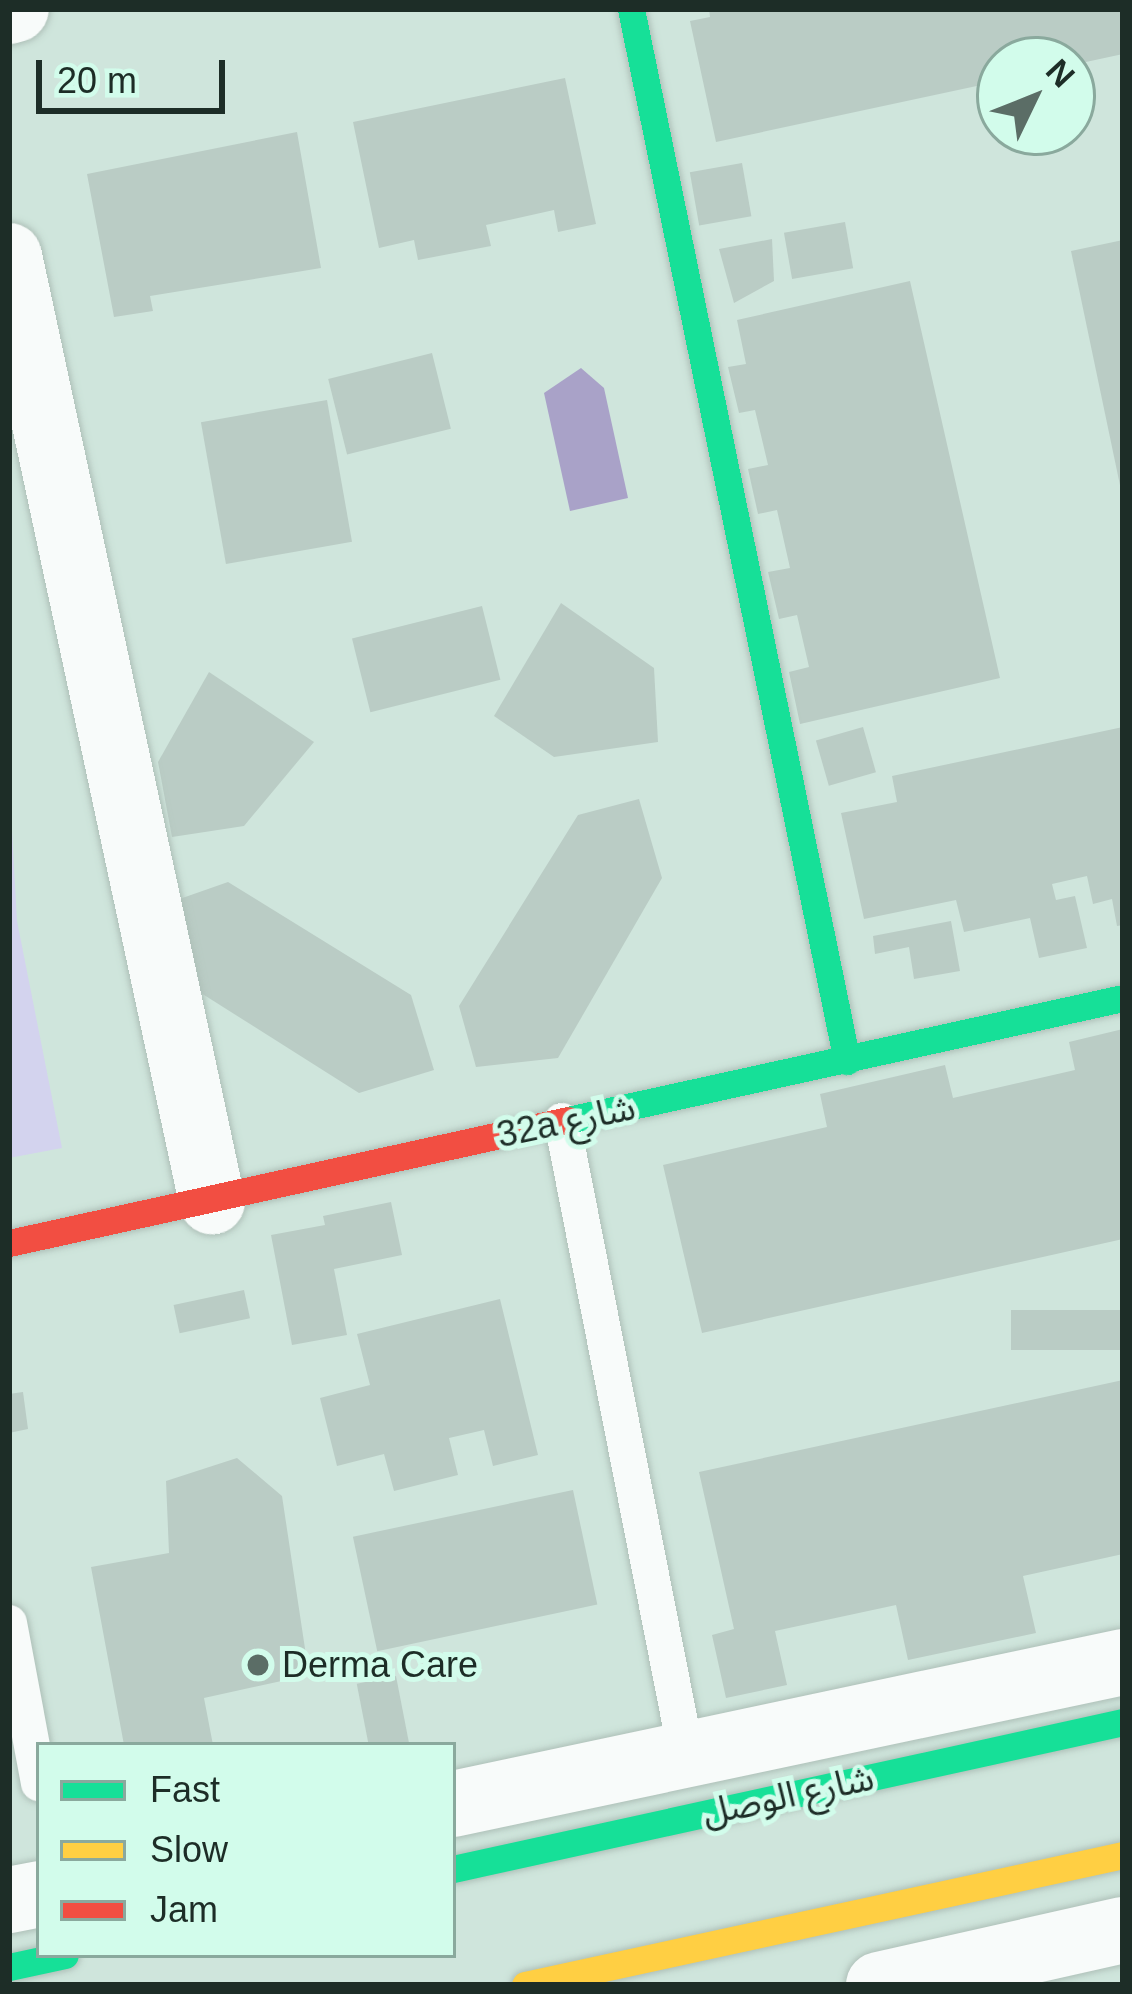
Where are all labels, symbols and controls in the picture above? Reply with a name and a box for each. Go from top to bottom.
scale bar [42,36,231,110]
north arrow [976,36,1096,156]
text: N [1039,52,1082,94]
text: 20 m [57,60,137,101]
street label: 32a شارع [493,1085,639,1157]
place label: Derma Care [282,1643,478,1687]
marker: Derma Care [245,1652,271,1678]
legend [36,1742,456,1958]
street label: شارع الوصل [698,1756,878,1834]
text: Fast [150,1769,220,1810]
text: Slow [150,1829,228,1870]
text: Jam [150,1889,218,1930]

